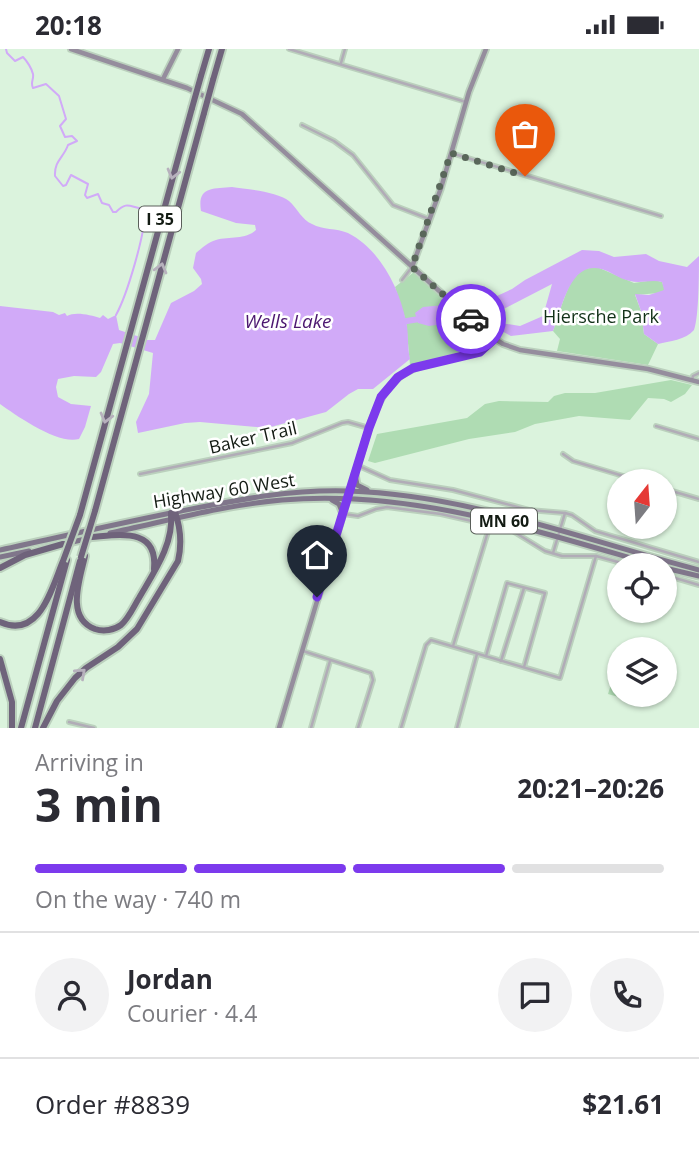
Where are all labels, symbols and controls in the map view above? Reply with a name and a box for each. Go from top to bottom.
text: 20:18 [35,7,102,43]
pin [495,104,555,176]
icon: bag [506,115,544,153]
one-way arrow [167,168,181,180]
road number: I 35 [139,207,181,231]
one-way arrow [153,262,167,274]
courier [436,284,506,354]
icon: car [452,300,490,338]
park label: Hiersche Park [543,304,660,328]
water label: Wells Lake [245,308,331,334]
one-way arrow [100,412,114,424]
street label: Baker Trail [206,415,299,459]
street label: Highway 60 West [151,467,296,513]
north arrow [607,469,677,539]
map controls [607,469,677,707]
road number: MN 60 [471,509,537,534]
pin [287,525,347,597]
icon: home [298,536,336,574]
button: locate [607,553,677,623]
button: layers [607,637,677,707]
one-way arrow [73,669,86,681]
text: Arriving in [35,746,144,778]
text: 20:21–20:26 [517,770,664,806]
text: 3 min [35,773,163,835]
text: On the way · 740 m [35,883,241,915]
button: person [35,958,109,1032]
button: chat [498,958,572,1032]
button: phone [590,958,664,1032]
text: Jordan [127,961,213,997]
text: Courier · 4.4 [127,997,257,1029]
text: Order #8839 [35,1086,190,1122]
text: $21.61 [582,1086,664,1122]

